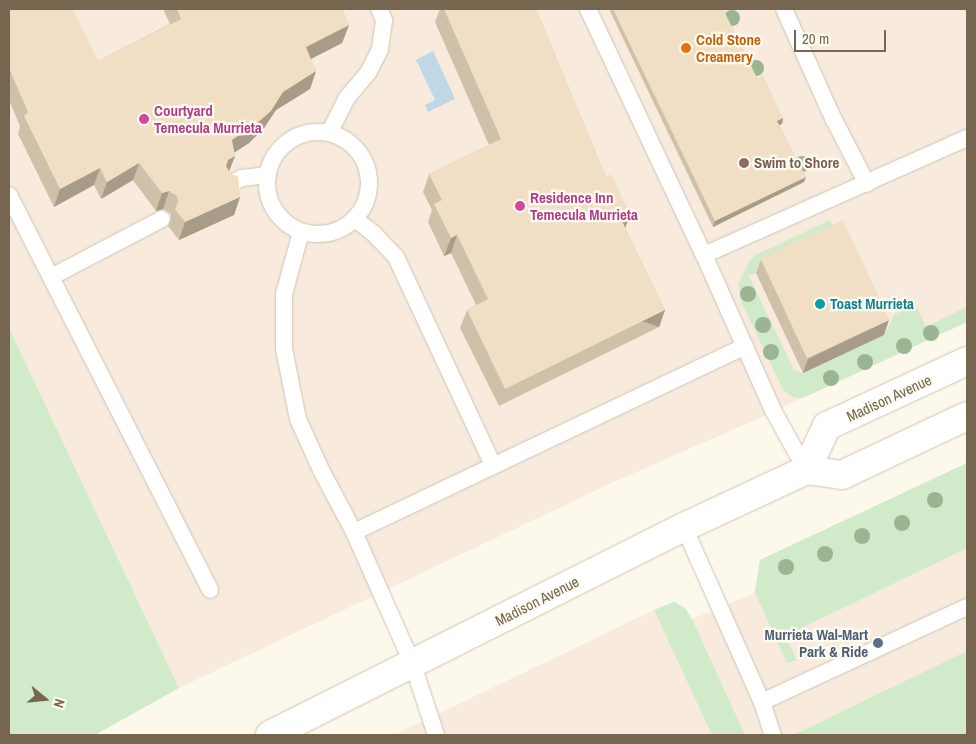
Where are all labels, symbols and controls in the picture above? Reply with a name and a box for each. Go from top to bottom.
scale bar [796,20,888,52]
text: 20 m [802,28,829,49]
place label: Cold Stone Creamery [696,30,761,65]
marker: Cold Stone Creamery [680,42,692,54]
place label: Courtyard Temecula Murrieta [154,101,262,136]
marker: Courtyard Temecula Murrieta [138,113,150,125]
place label: Swim to Shore [754,154,839,172]
marker: Swim to Shore [738,157,750,169]
place label: Residence Inn Temecula Murrieta [530,188,638,223]
marker: Residence Inn Temecula Murrieta [514,200,526,212]
place label: Toast Murrieta [830,295,914,313]
marker: Toast Murrieta [814,298,826,310]
street label: Madison Avenue [843,370,935,426]
street label: Madison Avenue [492,572,582,630]
place label: Murrieta Wal-Mart Park & Ride [765,625,868,660]
marker: Murrieta Wal-Mart Park & Ride [872,637,884,649]
north arrow [20,674,70,724]
text: N [50,697,69,710]

